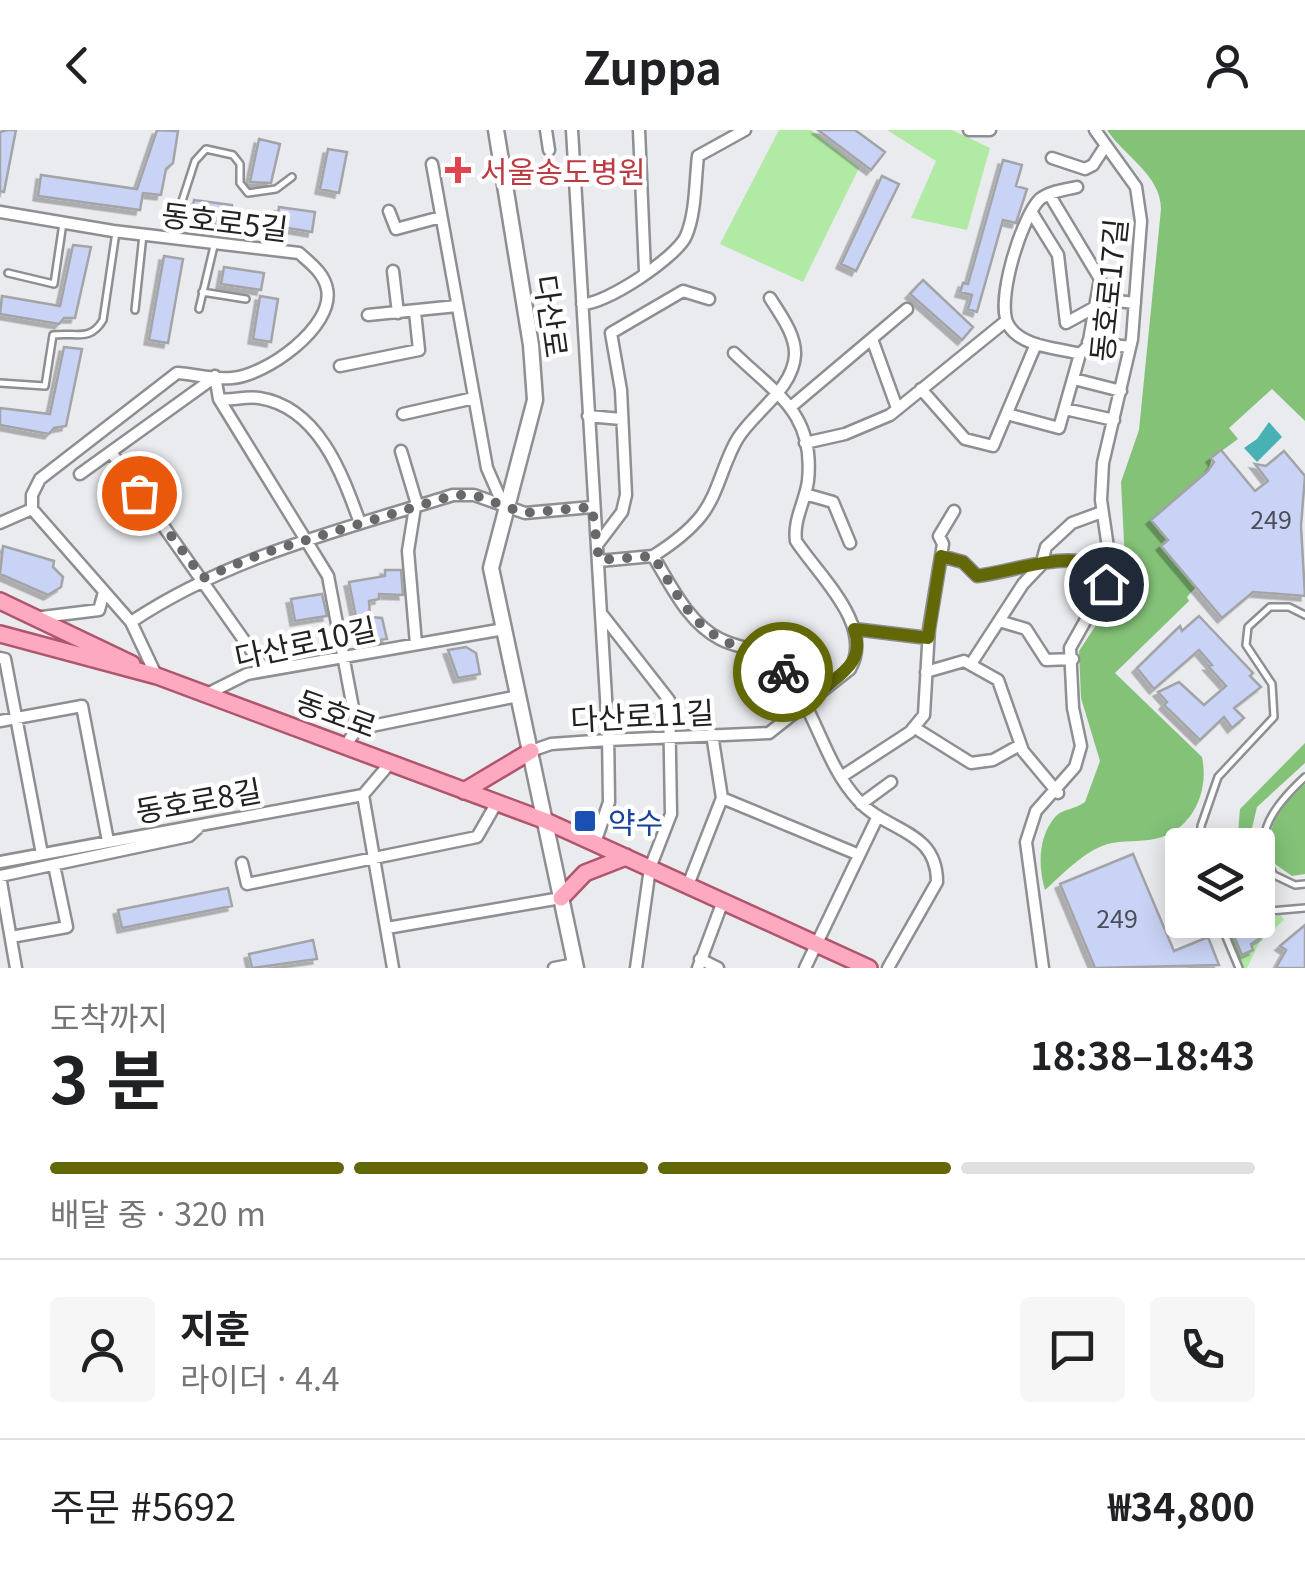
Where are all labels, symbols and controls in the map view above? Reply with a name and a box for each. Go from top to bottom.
text: Zuppa [583,33,722,98]
icon: back [50,38,105,93]
icon: person [1200,38,1255,93]
place label: 서울송도병원 [480,148,646,192]
marker: 서울송도병원 [445,157,471,183]
street label: 동호로5길 [159,190,291,250]
street label: 동호로17길 [1078,216,1136,364]
street label: 다산로 [525,272,581,360]
pin [97,451,182,536]
icon: bag [112,466,167,521]
house number: 249 [1250,500,1292,536]
pin [1064,542,1149,627]
icon: home [1079,557,1134,612]
street label: 다산로10길 [230,605,380,677]
courier [733,622,833,722]
icon: bike [756,645,811,700]
street label: 동호로 [291,677,383,747]
street label: 다산로11길 [569,688,715,740]
street label: 동호로8길 [132,766,264,832]
place label: 약수 [608,799,663,843]
marker: 약수 [572,808,598,834]
map controls [1165,828,1275,938]
button: layers [1165,828,1275,938]
house number: 249 [1096,899,1138,935]
text: 도착까지 [50,993,168,1039]
text: 18:38–18:43 [1030,1026,1255,1081]
text: 3 분 [50,1029,166,1123]
text: 배달 중 · 320 m [50,1189,266,1235]
button: person [50,1297,155,1402]
button: chat [1020,1297,1125,1402]
button: phone [1150,1297,1255,1402]
text: 지훈 [180,1299,250,1354]
text: 라이더 · 4.4 [180,1354,340,1400]
text: 주문 #5692 [50,1477,236,1532]
text: ₩34,800 [1108,1477,1255,1532]

